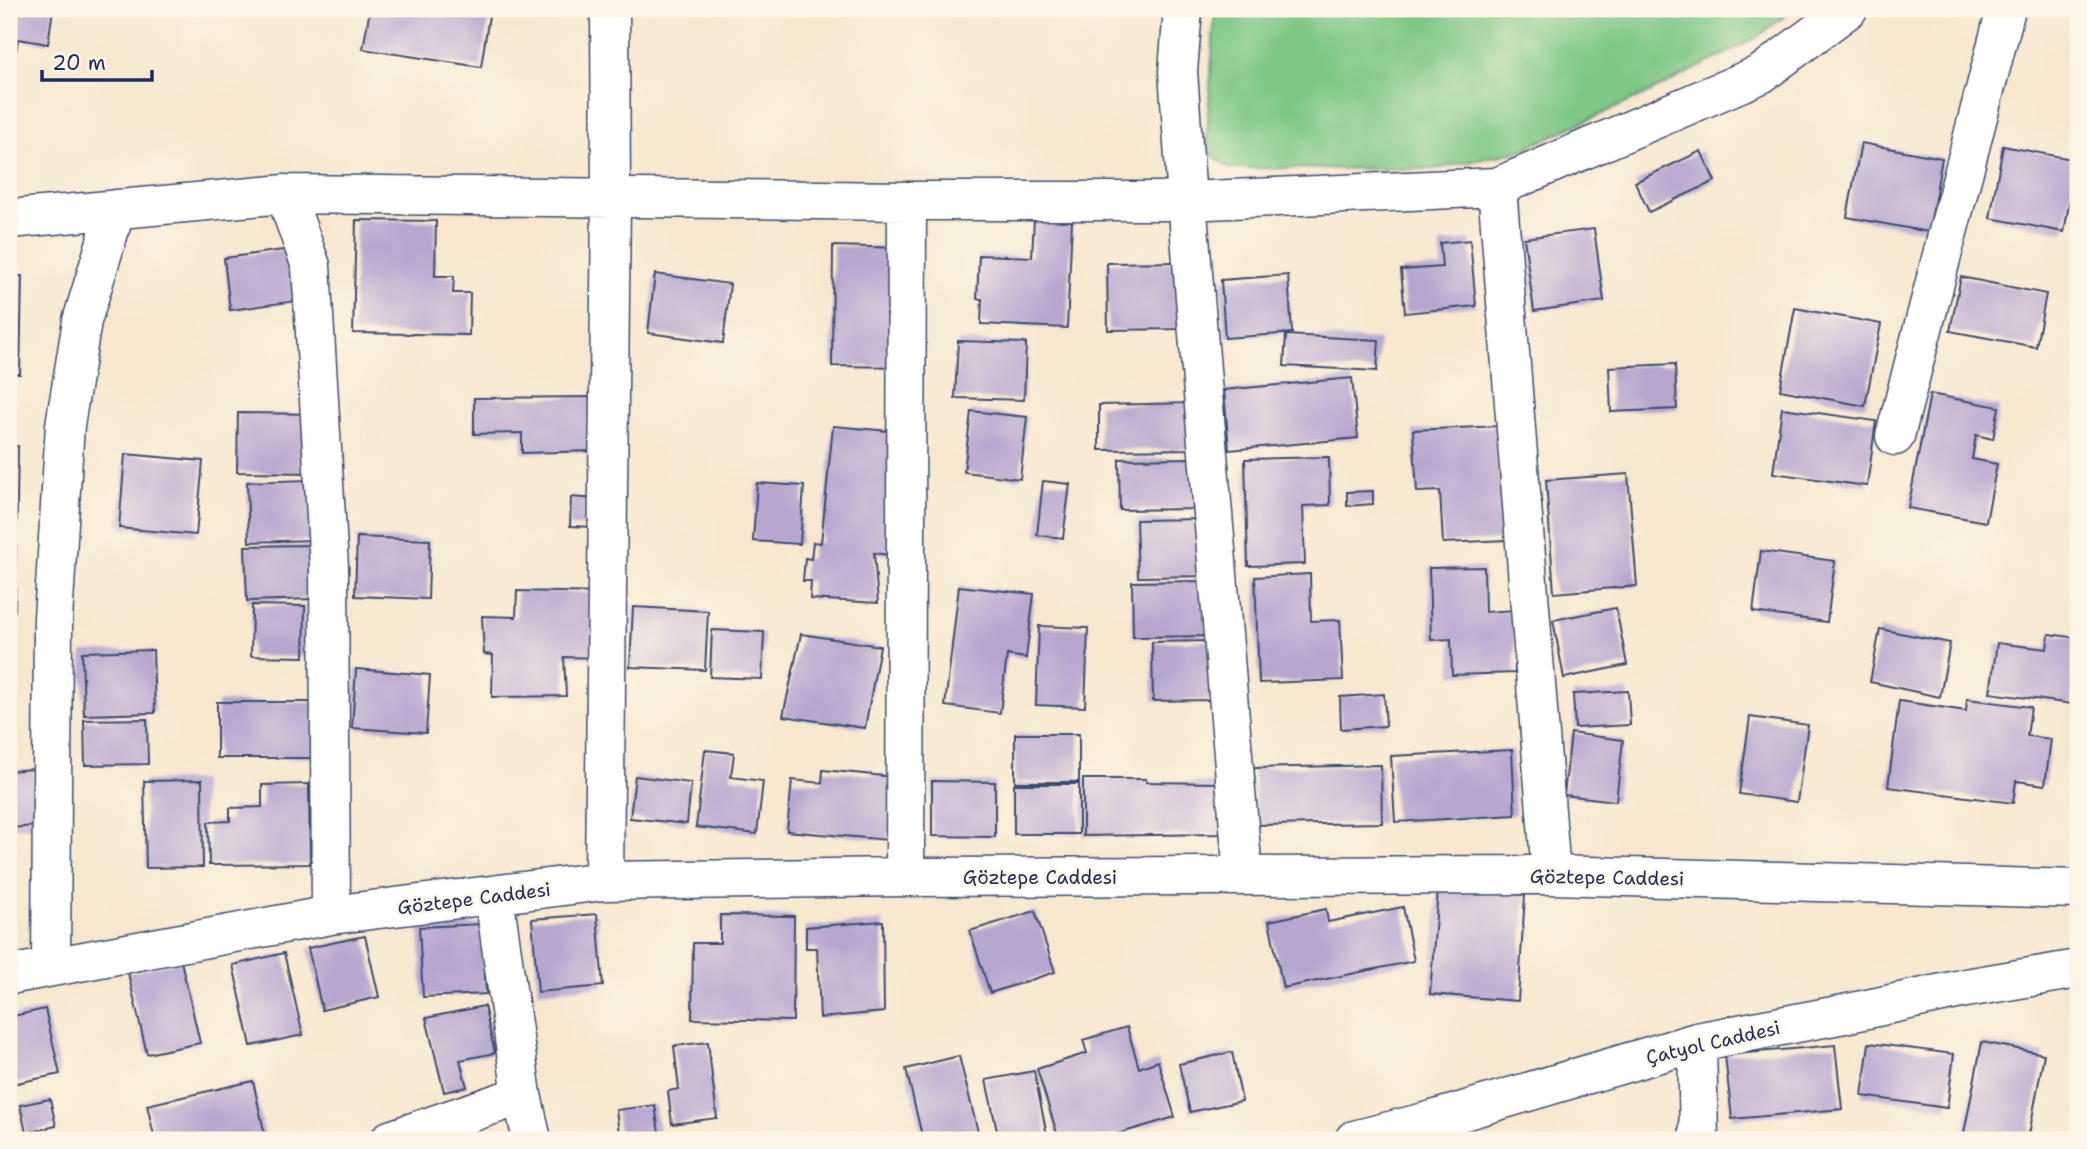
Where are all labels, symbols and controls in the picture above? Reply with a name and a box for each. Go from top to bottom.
scale bar [42,38,152,82]
text: 20 m [52,49,106,77]
street label: Göztepe Caddesi [1530,864,1684,891]
street label: Göztepe Caddesi [963,865,1117,890]
street label: Göztepe Caddesi [396,877,552,920]
street label: Çatyol Caddesi [1643,1015,1783,1070]

